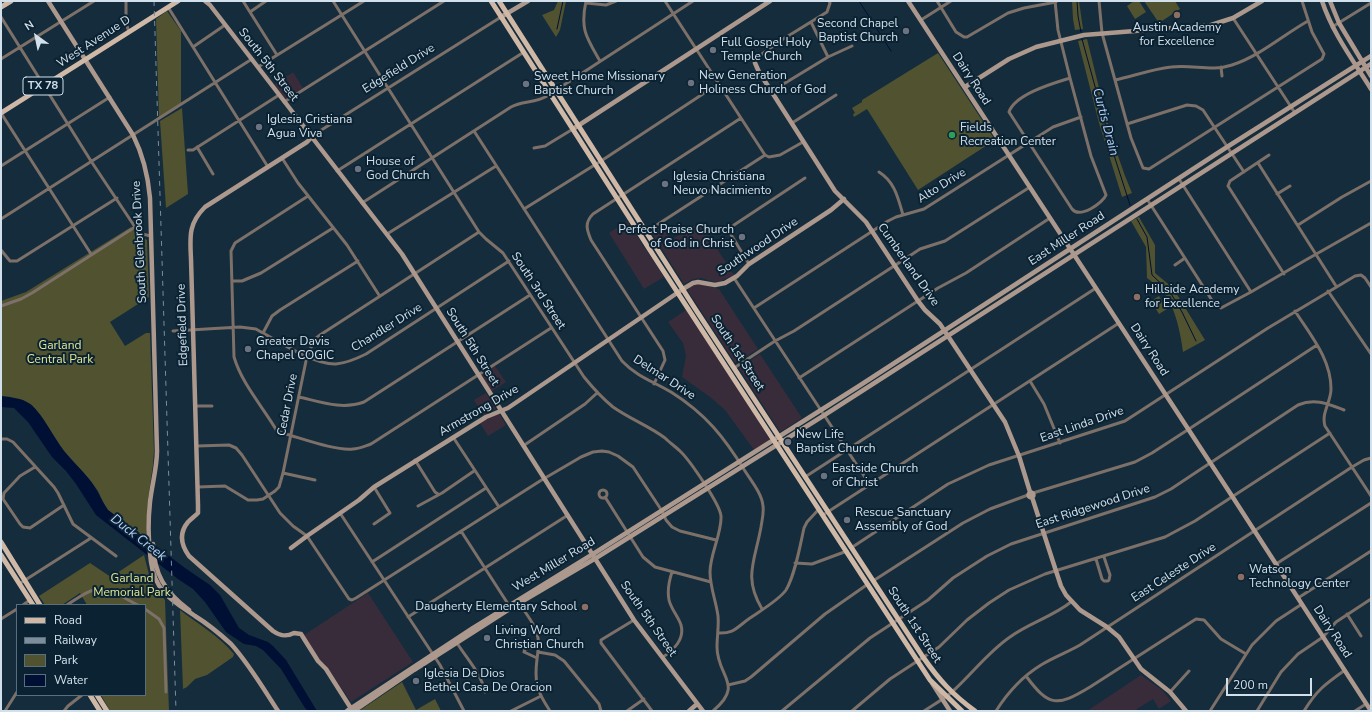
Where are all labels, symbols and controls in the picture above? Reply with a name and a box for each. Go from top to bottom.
marker: Austin Academy for Excellence [1172,10,1182,20]
street label: West Avenue D [55,13,133,71]
north arrow [16,16,56,56]
text: N [22,17,37,34]
place label: Second Chapel Baptist Church [817,17,898,45]
place label: Austin Academy for Excellence [1133,21,1221,49]
street label: South 5th Street [235,26,301,104]
marker: Second Chapel Baptist Church [901,26,911,36]
place label: Full Gospel Holy Temple Church [721,36,811,64]
street label: Edgefield Drive [360,41,438,97]
marker: Full Gospel Holy Temple Church [708,45,718,55]
street label: Dairy Road [949,50,993,108]
place label: New Generation Holiness Church of God [699,69,826,97]
place label: Sweet Home Missionary Baptist Church [534,70,665,98]
road number: TX 78 [23,77,63,95]
marker: New Generation Holiness Church of God [686,78,696,88]
marker: Sweet Home Missionary Baptist Church [521,79,531,89]
water label: Curtis Drain [1088,86,1122,158]
place label: Iglesia Cristiana Agua Viva [267,113,352,141]
place label: Fields Recreation Center [960,121,1056,149]
marker: Iglesia Cristiana Agua Viva [254,122,264,132]
marker: Fields Recreation Center [947,130,957,140]
place label: House of God Church [366,155,430,183]
marker: House of God Church [353,164,363,174]
street label: Alto Drive [915,165,969,207]
place label: Iglesia Christiana Neuvo Nacimiento [673,170,771,198]
marker: Iglesia Christiana Neuvo Nacimiento [660,179,670,189]
street label: South Glenbrook Drive [130,181,150,303]
street label: East Miller Road [1026,209,1108,269]
street label: Southwood Drive [715,215,801,279]
street label: Cumberland Drive [874,221,942,309]
place label: Perfect Praise Church of God in Christ [618,223,734,251]
marker: Perfect Praise Church of God in Christ [737,232,747,242]
street label: South 3rd Street [508,250,568,332]
place label: Hillside Academy for Excellence [1145,283,1239,311]
street label: Edgefield Drive [174,284,192,366]
marker: Hillside Academy for Excellence [1132,292,1142,302]
street label: Chandler Drive [349,300,425,356]
street label: South 5th Street [442,305,502,389]
street label: South 1st Street [707,312,767,394]
street label: Dairy Road [1127,321,1171,379]
place label: Greater Davis Chapel COGIC [256,335,334,363]
park label: Garland Central Park [27,339,93,367]
marker: Greater Davis Chapel COGIC [243,344,253,354]
street label: Delmar Drive [630,353,698,403]
street label: Cedar Drive [275,373,301,437]
street label: Armstrong Drive [437,382,521,440]
street label: East Linda Drive [1038,404,1126,446]
place label: New Life Baptist Church [796,428,876,456]
marker: New Life Baptist Church [783,437,793,447]
place label: Eastside Church of Christ [832,462,918,490]
marker: Eastside Church of Christ [819,471,829,481]
street label: East Ridgewood Drive [1034,482,1152,532]
place label: Rescue Sanctuary Assembly of God [855,506,951,534]
water label: Duck Creek [107,511,169,565]
marker: Rescue Sanctuary Assembly of God [842,515,852,525]
street label: West Miller Road [510,535,598,595]
street label: East Celeste Drive [1129,540,1219,606]
place label: Watson Technology Center [1249,563,1350,591]
park label: Garland Memorial Park [93,572,171,600]
marker: Watson Technology Center [1236,572,1246,582]
street label: South 5th Street [617,578,679,660]
street label: South 1st Street [884,584,944,666]
place label: Daugherty Elementary School [415,600,577,614]
marker: Daugherty Elementary School [580,602,590,612]
street label: Dairy Road [1310,603,1354,661]
legend [16,604,146,696]
text: Road [54,612,82,628]
place label: Living Word Christian Church [495,624,584,652]
text: Railway [54,632,97,648]
marker: Living Word Christian Church [482,633,492,643]
text: Park [54,652,78,668]
place label: Iglesia De Dios Bethel Casa De Oracion [424,667,552,695]
scale bar [1228,670,1314,696]
text: Water [54,672,88,688]
marker: Iglesia De Dios Bethel Casa De Oracion [411,676,421,686]
text: 200 m [1233,677,1268,693]

